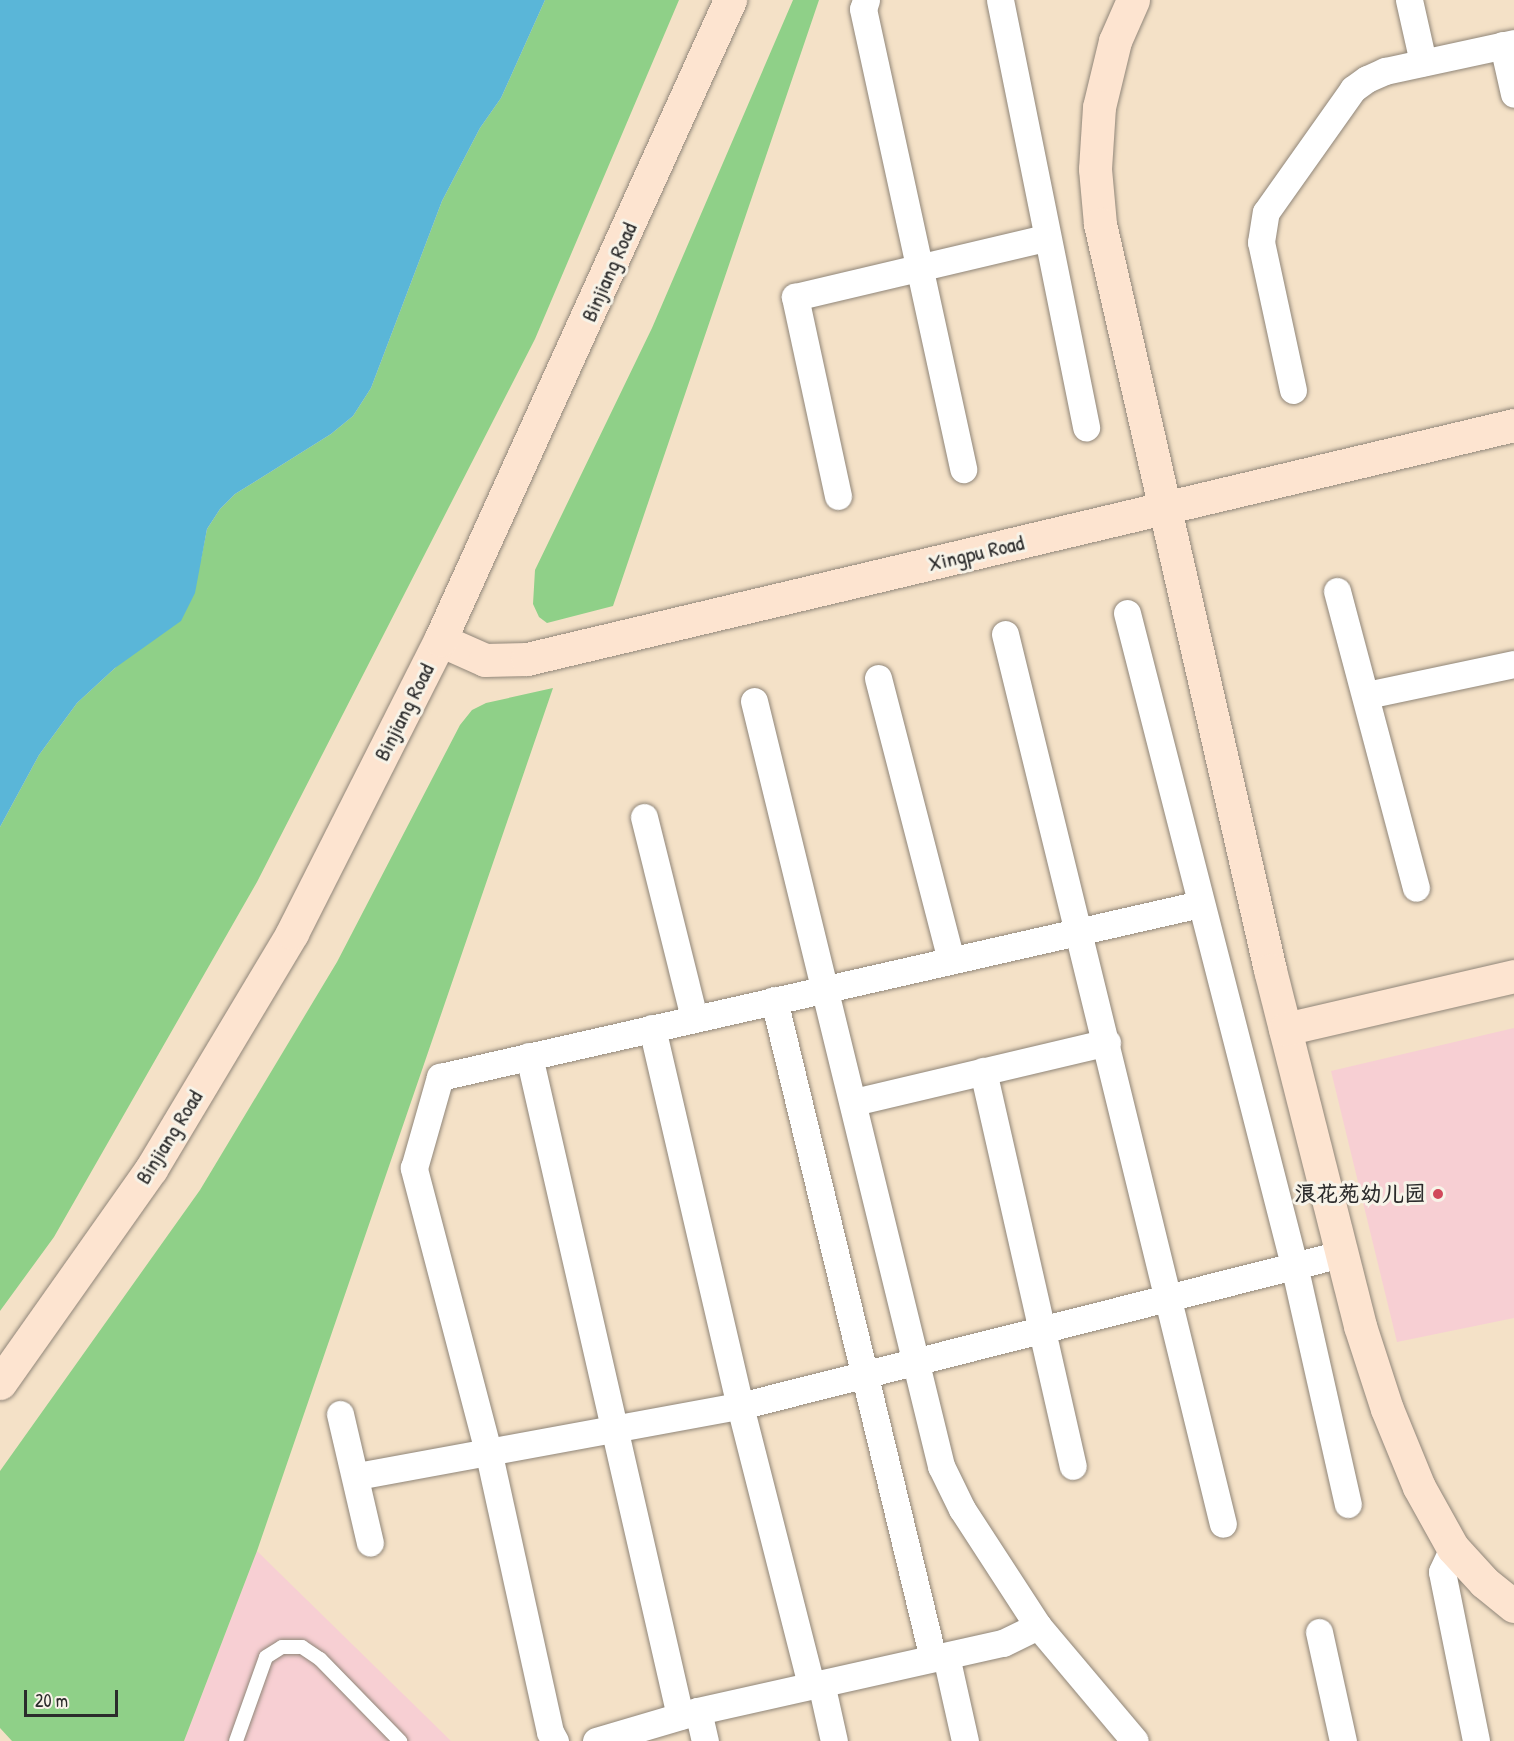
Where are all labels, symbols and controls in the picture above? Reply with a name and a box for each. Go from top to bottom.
street label: Binjiang Road [575,218,643,326]
street label: Xingpu Road [926,529,1026,577]
street label: Binjiang Road [368,659,440,765]
street label: Binjiang Road [130,1085,208,1189]
place label: 浪花苑幼儿园 [1294,1181,1426,1207]
marker: 浪花苑幼儿园 [1431,1187,1445,1201]
scale bar [27,1678,122,1716]
text: 20 m [35,1688,68,1713]

